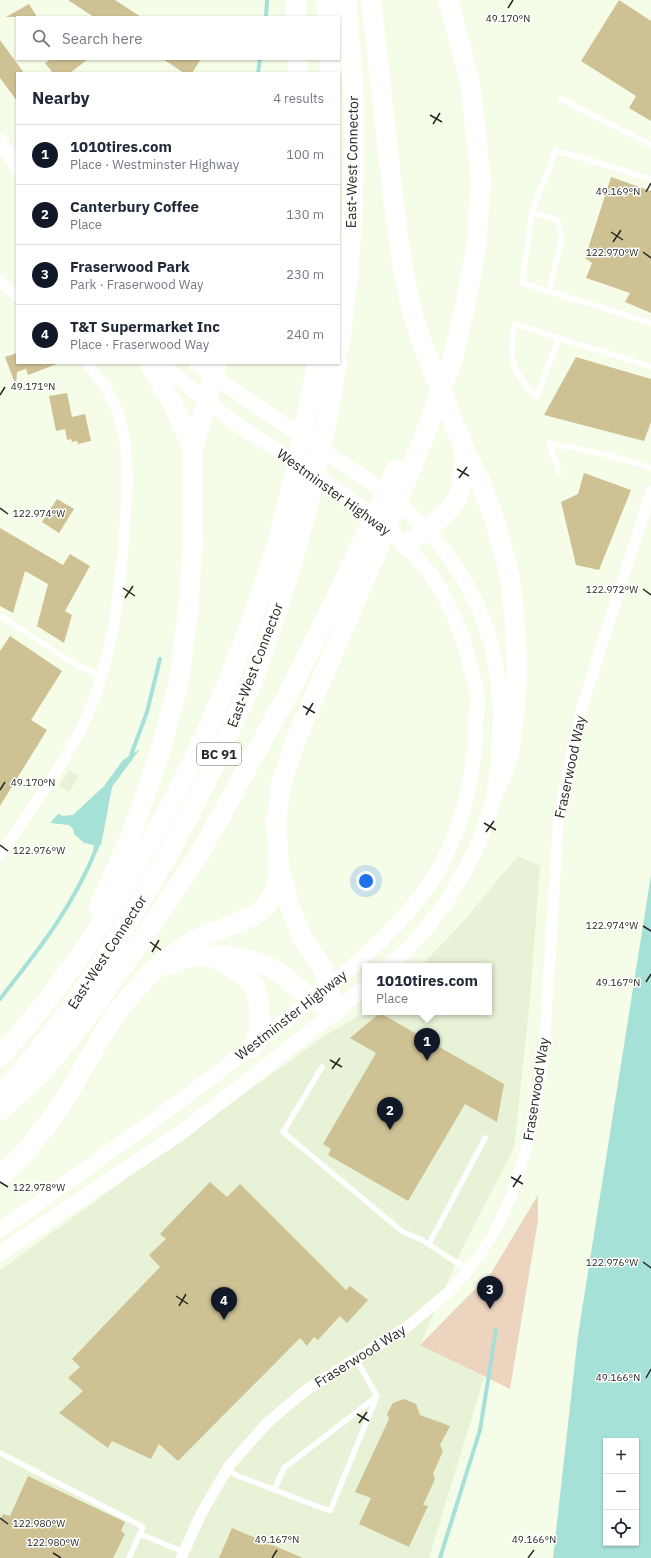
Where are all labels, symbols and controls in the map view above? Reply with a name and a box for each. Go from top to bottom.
text: 49.170°N [486,12,530,25]
search box [16,16,340,60]
icon: search [30,27,52,49]
text: Search here [62,29,142,48]
text: Nearby [32,87,90,109]
text: 4 results [273,90,324,107]
street label: East-West Connector [342,96,362,228]
text: 1010tires.com [70,137,172,156]
text: 1 [41,146,49,163]
text: 100 m [286,146,324,163]
text: Place · Westminster Highway [70,156,239,173]
text: 49.169°N [596,185,640,198]
text: Canterbury Coffee [70,197,199,216]
text: 2 [41,206,49,223]
text: 130 m [286,206,324,223]
text: Place [70,216,102,233]
text: 122.970°W [586,246,638,259]
text: Fraserwood Park [70,257,190,276]
text: 3 [41,266,49,283]
text: 230 m [286,266,324,283]
text: Park · Fraserwood Way [70,276,204,293]
text: T&T Supermarket Inc [70,317,220,336]
text: 4 [41,326,49,343]
text: 240 m [286,326,324,343]
text: Place · Fraserwood Way [70,336,209,353]
text: 49.171°N [11,380,55,393]
street label: Westminster Highway [273,445,395,539]
text: 122.974°W [13,507,65,520]
text: 122.972°W [586,583,638,596]
street label: East-West Connector [223,600,287,730]
street label: Fraserwood Way [550,714,590,820]
road number: BC 91 [197,743,241,765]
text: 49.170°N [11,776,55,789]
text: 122.976°W [13,844,65,857]
your location [356,871,376,891]
street label: East-West Connector [63,892,151,1012]
text: 122.974°W [586,919,638,932]
popup [362,963,492,1015]
street label: Westminster Highway [232,966,350,1064]
text: 1010tires.com [376,971,478,990]
text: 49.167°N [596,976,640,989]
text: Place [376,990,408,1007]
pin: 1 [414,1028,440,1061]
street label: Fraserwood Way [519,1036,553,1142]
pin: 2 [377,1097,403,1130]
text: 122.978°W [13,1181,65,1194]
text: 122.976°W [586,1256,638,1269]
pin: 3 [477,1276,503,1309]
pin: 4 [211,1287,237,1320]
street label: Fraserwood Way [311,1321,409,1391]
text: 49.166°N [596,1371,640,1384]
map controls [603,1438,639,1546]
button: + [603,1438,639,1474]
button: − [603,1474,639,1510]
button: locate [603,1510,639,1546]
text: 122.980°W [13,1517,65,1530]
text: 49.167°N [255,1533,299,1546]
text: 49.166°N [512,1533,556,1546]
text: 122.980°W [27,1536,79,1549]

